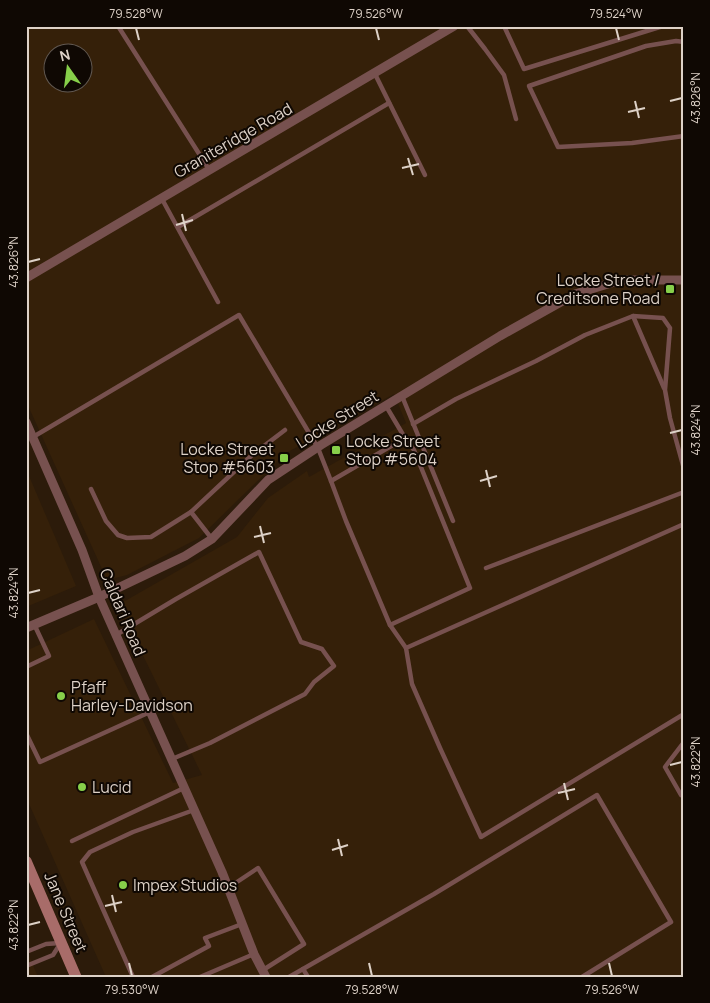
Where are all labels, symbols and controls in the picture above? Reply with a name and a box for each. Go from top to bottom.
text: 79.528°W [109,5,163,22]
text: 79.526°W [349,5,404,22]
text: 79.524°W [589,5,643,22]
north arrow [42,42,92,92]
text: N [58,44,72,65]
text: 43.826°N [687,72,704,124]
street label: Graniteridge Road [170,97,296,183]
text: 43.826°N [5,236,22,288]
place label: Locke Street / Creditsone Road [536,269,660,309]
marker: Locke Street / Creditsone Road [664,283,676,295]
street label: Locke Street [291,385,383,453]
text: 43.824°N [687,404,704,456]
place label: Locke Street Stop #5604 [346,430,440,470]
place label: Locke Street Stop #5603 [180,438,274,478]
marker: Locke Street Stop #5604 [330,444,342,456]
marker: Locke Street Stop #5603 [278,452,290,464]
street label: Caldari Road [95,565,151,659]
text: 43.824°N [5,567,22,619]
place label: Pfaff Harley-Davidson [71,676,193,716]
marker: Pfaff Harley-Davidson [55,690,67,702]
text: 43.822°N [687,736,704,788]
place label: Lucid [92,776,132,798]
marker: Lucid [76,781,88,793]
street label: Jane Street [39,868,93,956]
place label: Impex Studios [133,874,237,896]
marker: Impex Studios [117,879,129,891]
text: 43.822°N [5,899,22,951]
text: 79.530°W [105,981,160,998]
text: 79.528°W [345,981,399,998]
text: 79.526°W [585,981,640,998]

